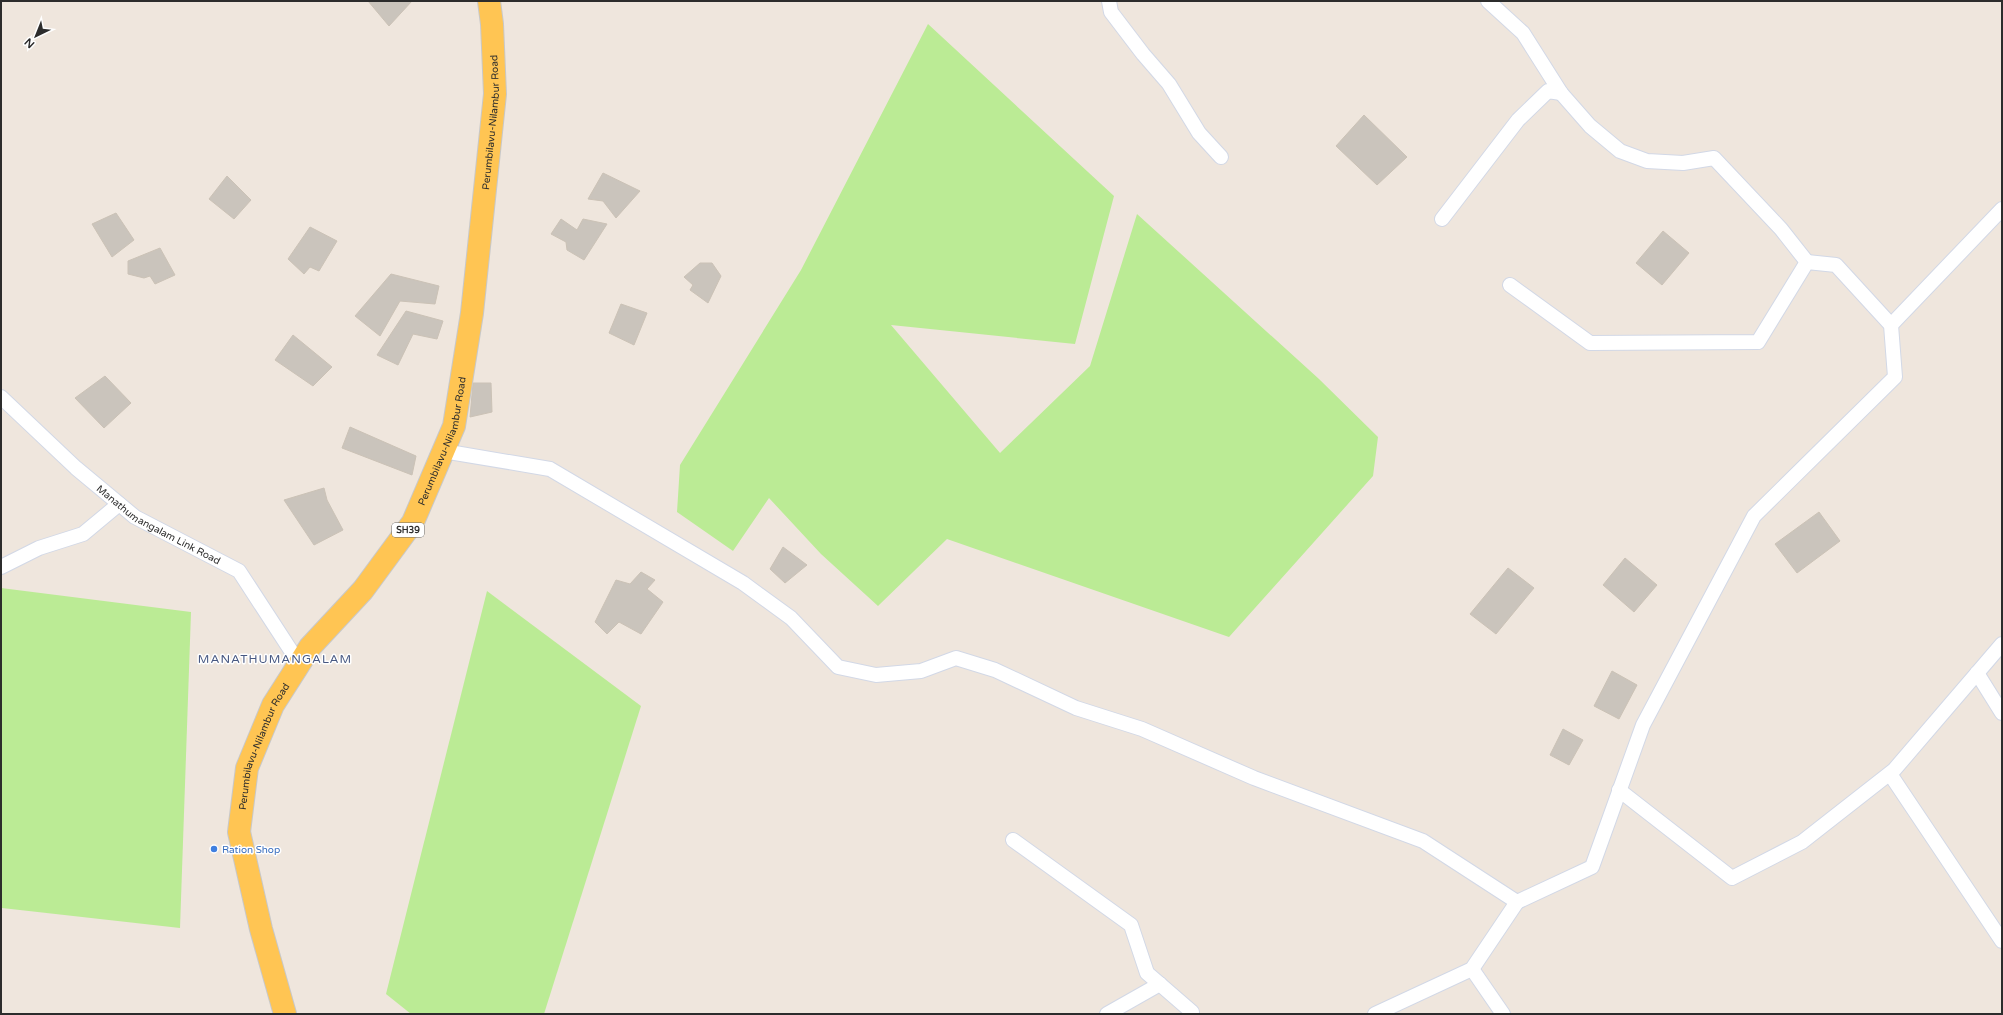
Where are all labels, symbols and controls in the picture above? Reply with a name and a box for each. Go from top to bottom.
north arrow [16,16,56,56]
text: N [22,35,37,51]
street label: Perumbilavu-Nilambur Road [480,54,502,190]
street label: Perumbilavu-Nilambur Road [416,376,469,507]
street label: Manathumangalam Link Road [94,483,222,567]
road number: SH39 [392,523,424,537]
district label: MANATHUMANGALAM [198,652,352,666]
street label: Perumbilavu-Nilambur Road [237,681,293,811]
marker: Ration Shop [209,844,219,854]
place label: Ration Shop [222,844,280,856]

